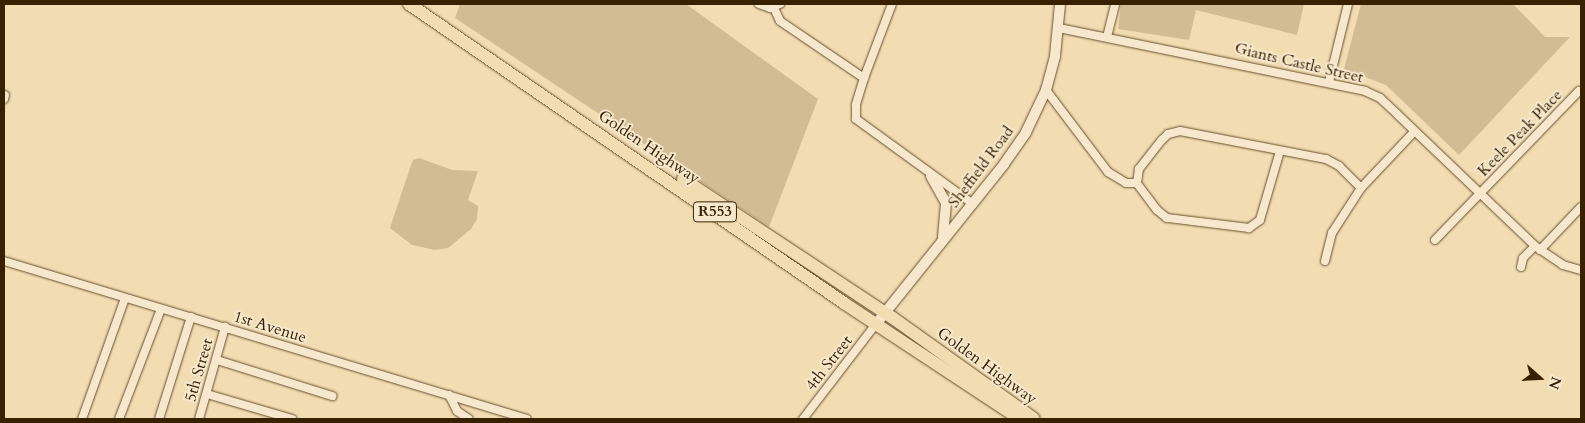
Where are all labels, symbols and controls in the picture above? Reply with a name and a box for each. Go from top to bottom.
street label: Giants Castle Street [1233,39,1365,87]
street label: Keele Peak Place [1474,85,1566,181]
street label: Golden Highway [595,106,703,188]
street label: Sheffield Road [944,122,1018,212]
road number: R553 [692,200,738,224]
street label: 1st Avenue [231,307,309,347]
street label: Golden Highway [933,323,1041,409]
street label: 4th Street [801,332,857,394]
street label: 5th Street [181,336,217,404]
north arrow [1515,353,1565,403]
text: N [1544,374,1566,392]

